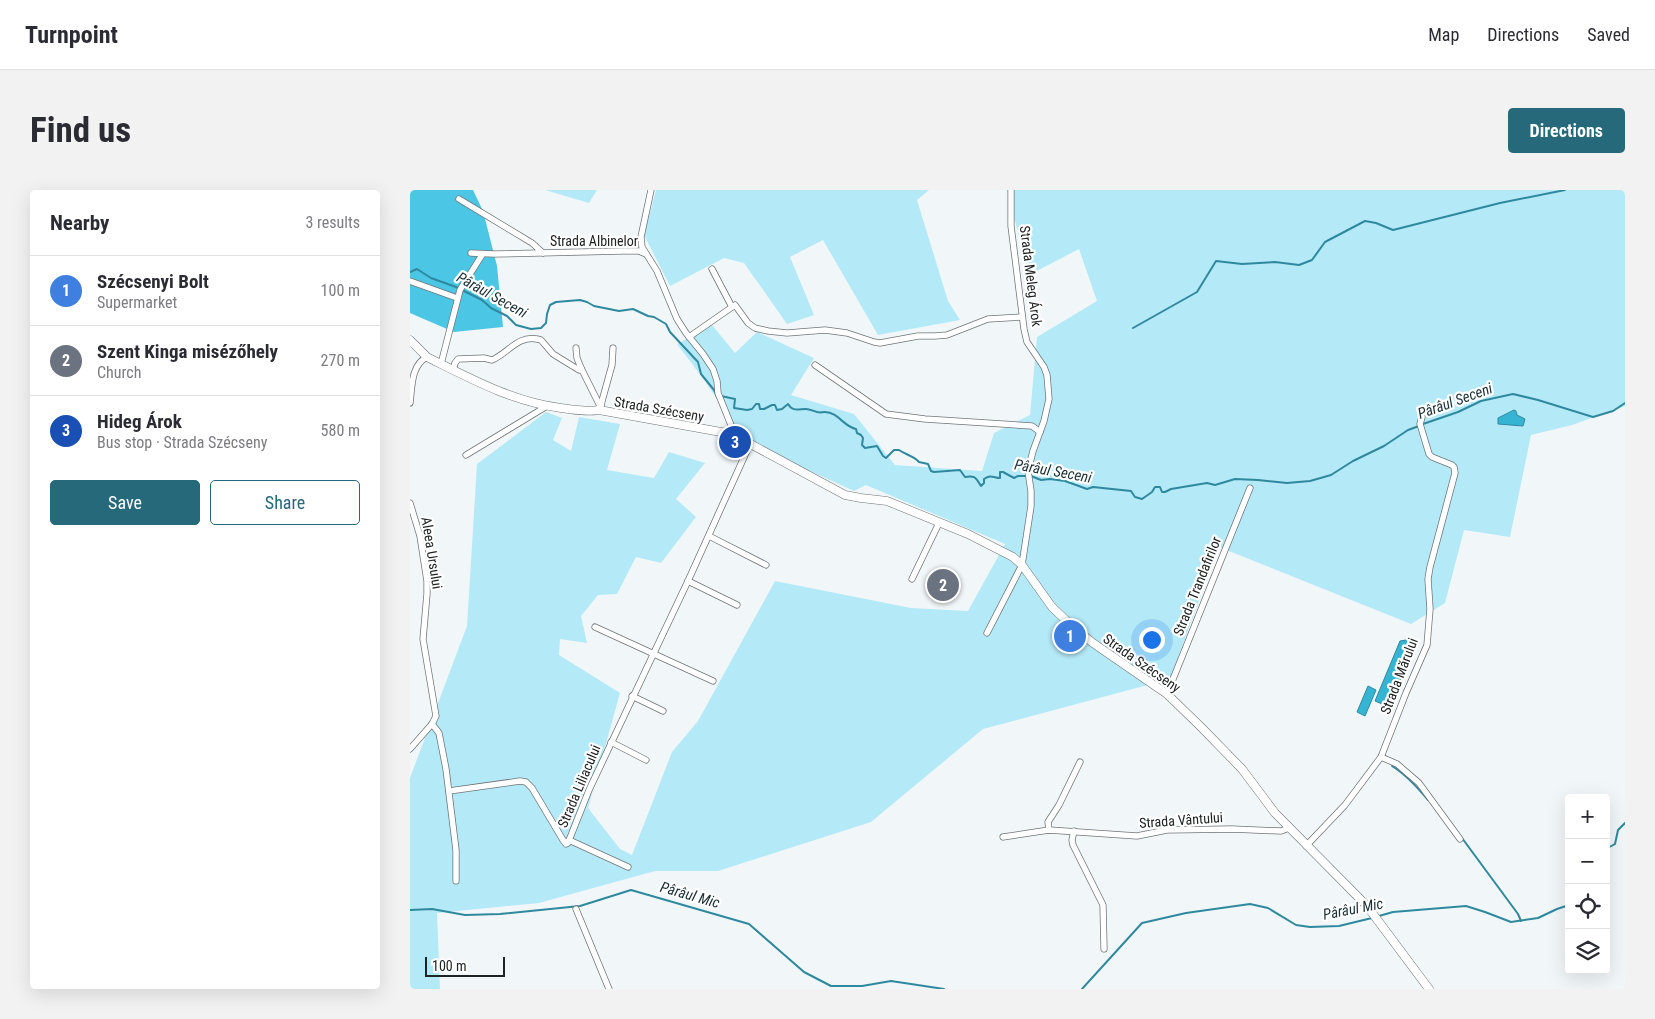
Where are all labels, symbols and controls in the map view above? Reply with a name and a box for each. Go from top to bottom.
text: Turnpoint [25,21,118,49]
text: Map [1428,24,1459,45]
text: Directions [1487,24,1559,45]
text: Saved [1587,24,1630,45]
button: Directions [1508,108,1625,153]
text: Find us [30,110,131,151]
text: Nearby [50,211,109,235]
text: 3 results [305,213,360,232]
street label: Strada Meleg Árok [1017,225,1046,328]
street label: Strada Albinelor [550,233,638,249]
water label: Pârâul Seceni [453,268,531,322]
text: Szécsenyi Bolt [97,270,209,293]
text: 1 [62,281,70,300]
text: 100 m [321,281,360,300]
text: Supermarket [97,293,177,312]
text: Szent Kinga misézőhely [97,340,278,363]
text: 2 [62,351,70,370]
text: 270 m [321,351,360,370]
text: Church [97,363,141,382]
water label: Pârâul Seceni [1415,379,1495,423]
street label: Strada Szécseny [613,393,705,425]
text: Hideg Árok [97,410,182,433]
text: 3 [62,421,70,440]
text: 580 m [321,421,360,440]
pin: 3 [719,423,751,461]
text: Bus stop · Strada Szécseny [97,433,267,452]
water label: Pârâul Seceni [1013,455,1094,487]
button: Save [50,480,200,525]
button: Share [210,480,360,525]
street label: Aleea Ursului [418,516,446,590]
street label: Strada Trandafirilor [1170,534,1224,638]
pin: 2 [927,566,959,604]
pin: 1 [1054,617,1086,655]
your location [1139,627,1165,653]
street label: Strada Szécseny [1100,630,1184,696]
street label: Strada Mărului [1377,636,1421,716]
street label: Strada Liliacului [554,742,604,830]
map controls [1565,794,1610,974]
button: + [1565,794,1610,839]
street label: Strada Vântului [1138,809,1224,831]
button: − [1565,839,1610,884]
water label: Pârâul Mic [658,878,722,912]
button: locate [1565,884,1610,929]
water label: Pârâul Mic [1321,894,1385,924]
button: layers [1565,929,1610,974]
scale bar [425,954,505,977]
text: 100 m [432,958,467,974]

